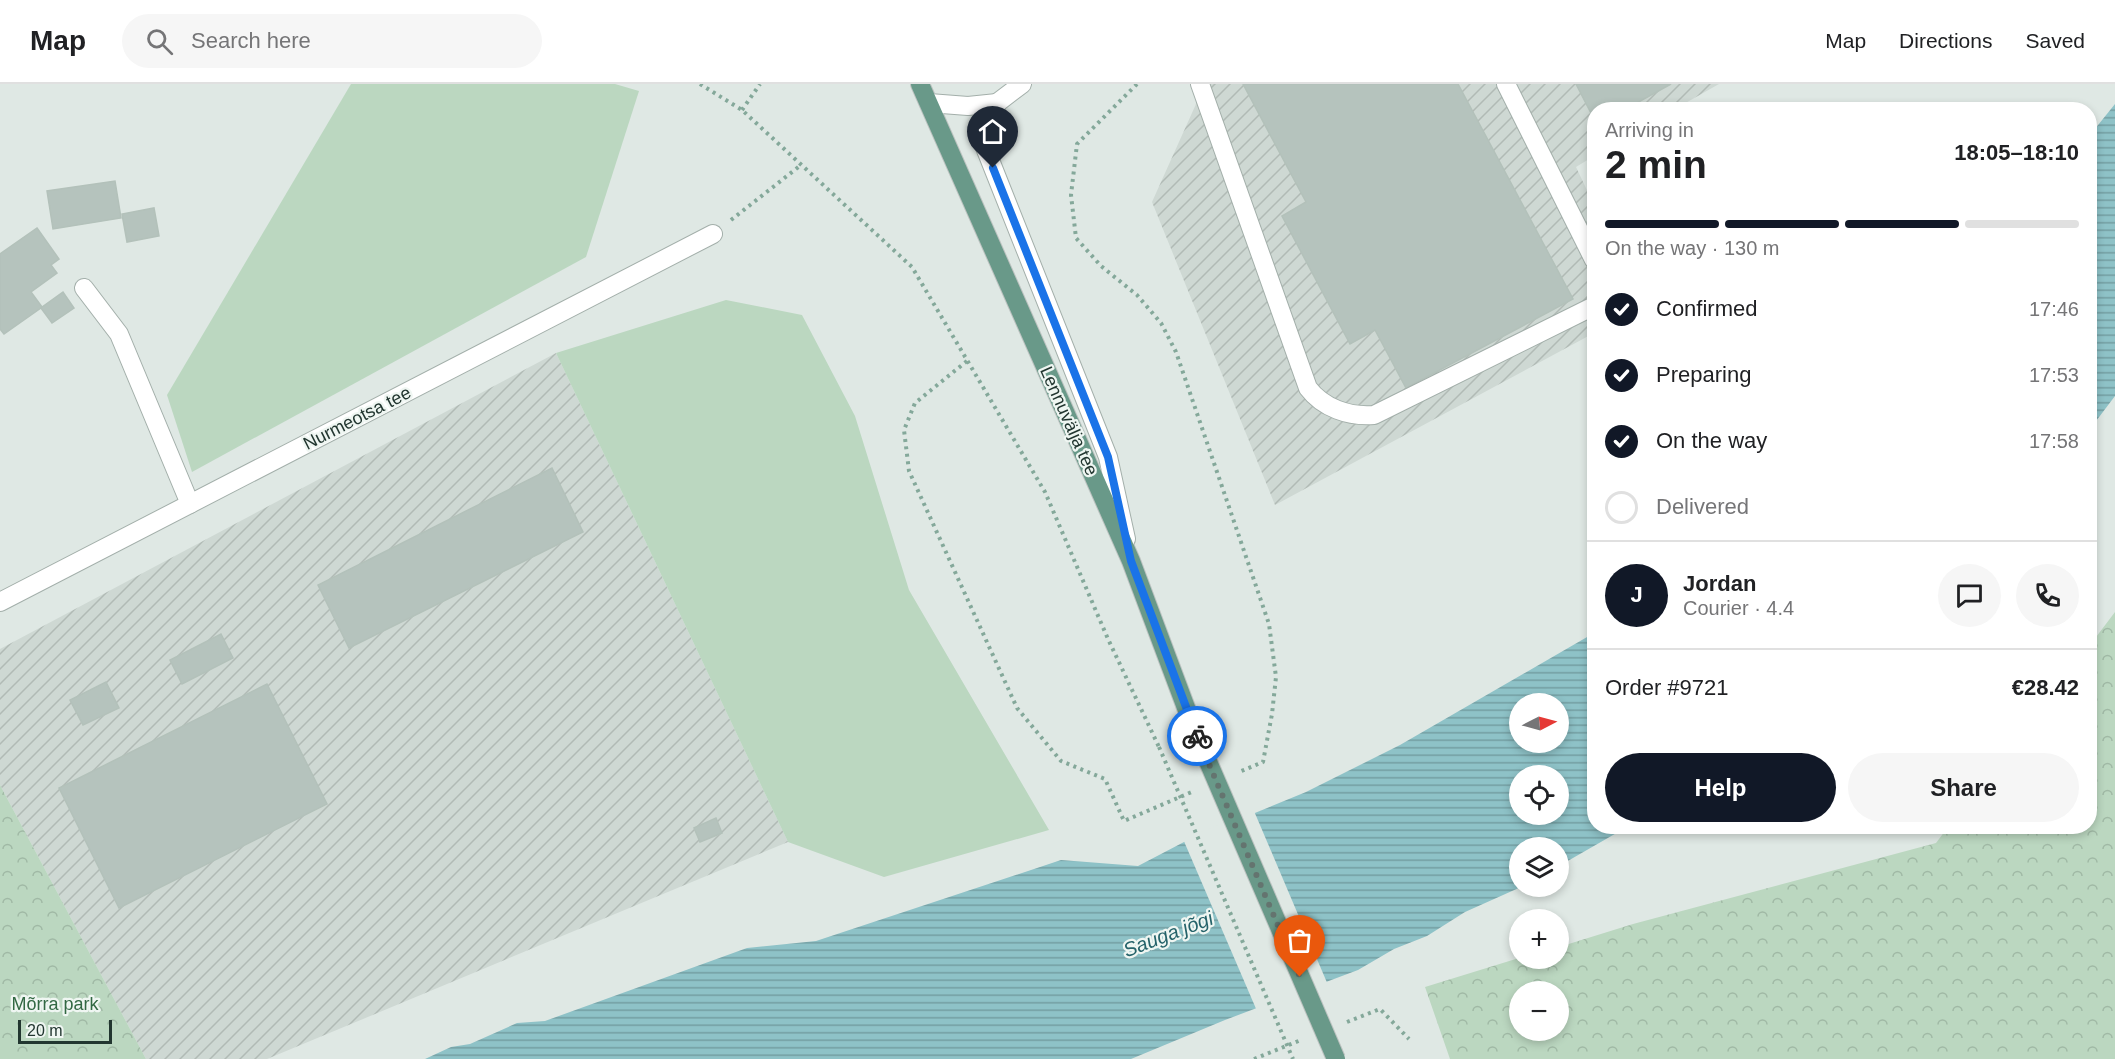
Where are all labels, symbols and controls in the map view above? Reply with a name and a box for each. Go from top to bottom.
search box [122,14,542,68]
text: Map [30,25,86,56]
icon: search [143,25,176,58]
text: Search here [191,28,311,53]
text: Map [1825,29,1866,52]
text: Directions [1899,29,1992,52]
text: Saved [2025,29,2085,52]
pin [967,106,1018,168]
icon: home [976,115,1009,148]
text: Arriving in [1605,119,1694,141]
text: 18:05–18:10 [1954,140,2079,165]
text: 2 min [1605,143,1707,186]
text: On the way · 130 m [1605,237,1780,259]
icon: check [1605,293,1638,326]
text: Confirmed [1656,296,1757,321]
text: 17:46 [2029,298,2079,320]
icon: check [1605,359,1638,392]
text: Preparing [1656,362,1751,387]
street label: Lennuvälja tee [1036,363,1102,479]
text: 17:53 [2029,364,2079,386]
street label: Nurmeotsa tee [300,382,414,454]
icon: check [1605,425,1638,458]
text: On the way [1656,428,1767,453]
text: 17:58 [2029,430,2079,452]
text: Delivered [1656,494,1749,519]
button: chat [1938,564,2001,627]
button: phone [2016,564,2079,627]
text: Jordan [1683,571,1756,596]
text: J [1630,582,1643,607]
text: Courier · 4.4 [1683,597,1794,619]
text: Order #9721 [1605,675,1729,700]
text: €28.42 [2012,675,2079,700]
north arrow [1509,693,1569,753]
map controls [1509,693,1569,1041]
courier [1167,706,1227,766]
icon: bike [1181,720,1214,753]
button: Help [1605,753,1836,822]
button: Share [1848,753,2079,822]
button: locate [1509,765,1569,825]
button: layers [1509,837,1569,897]
water label: Sauga jõgi [1120,907,1217,961]
button: + [1509,909,1569,969]
pin [1274,915,1325,977]
icon: bag [1283,924,1316,957]
button: − [1509,981,1569,1041]
park label: Mõrra park [11,994,100,1014]
scale bar [18,1017,112,1044]
text: 20 m [27,1022,63,1039]

